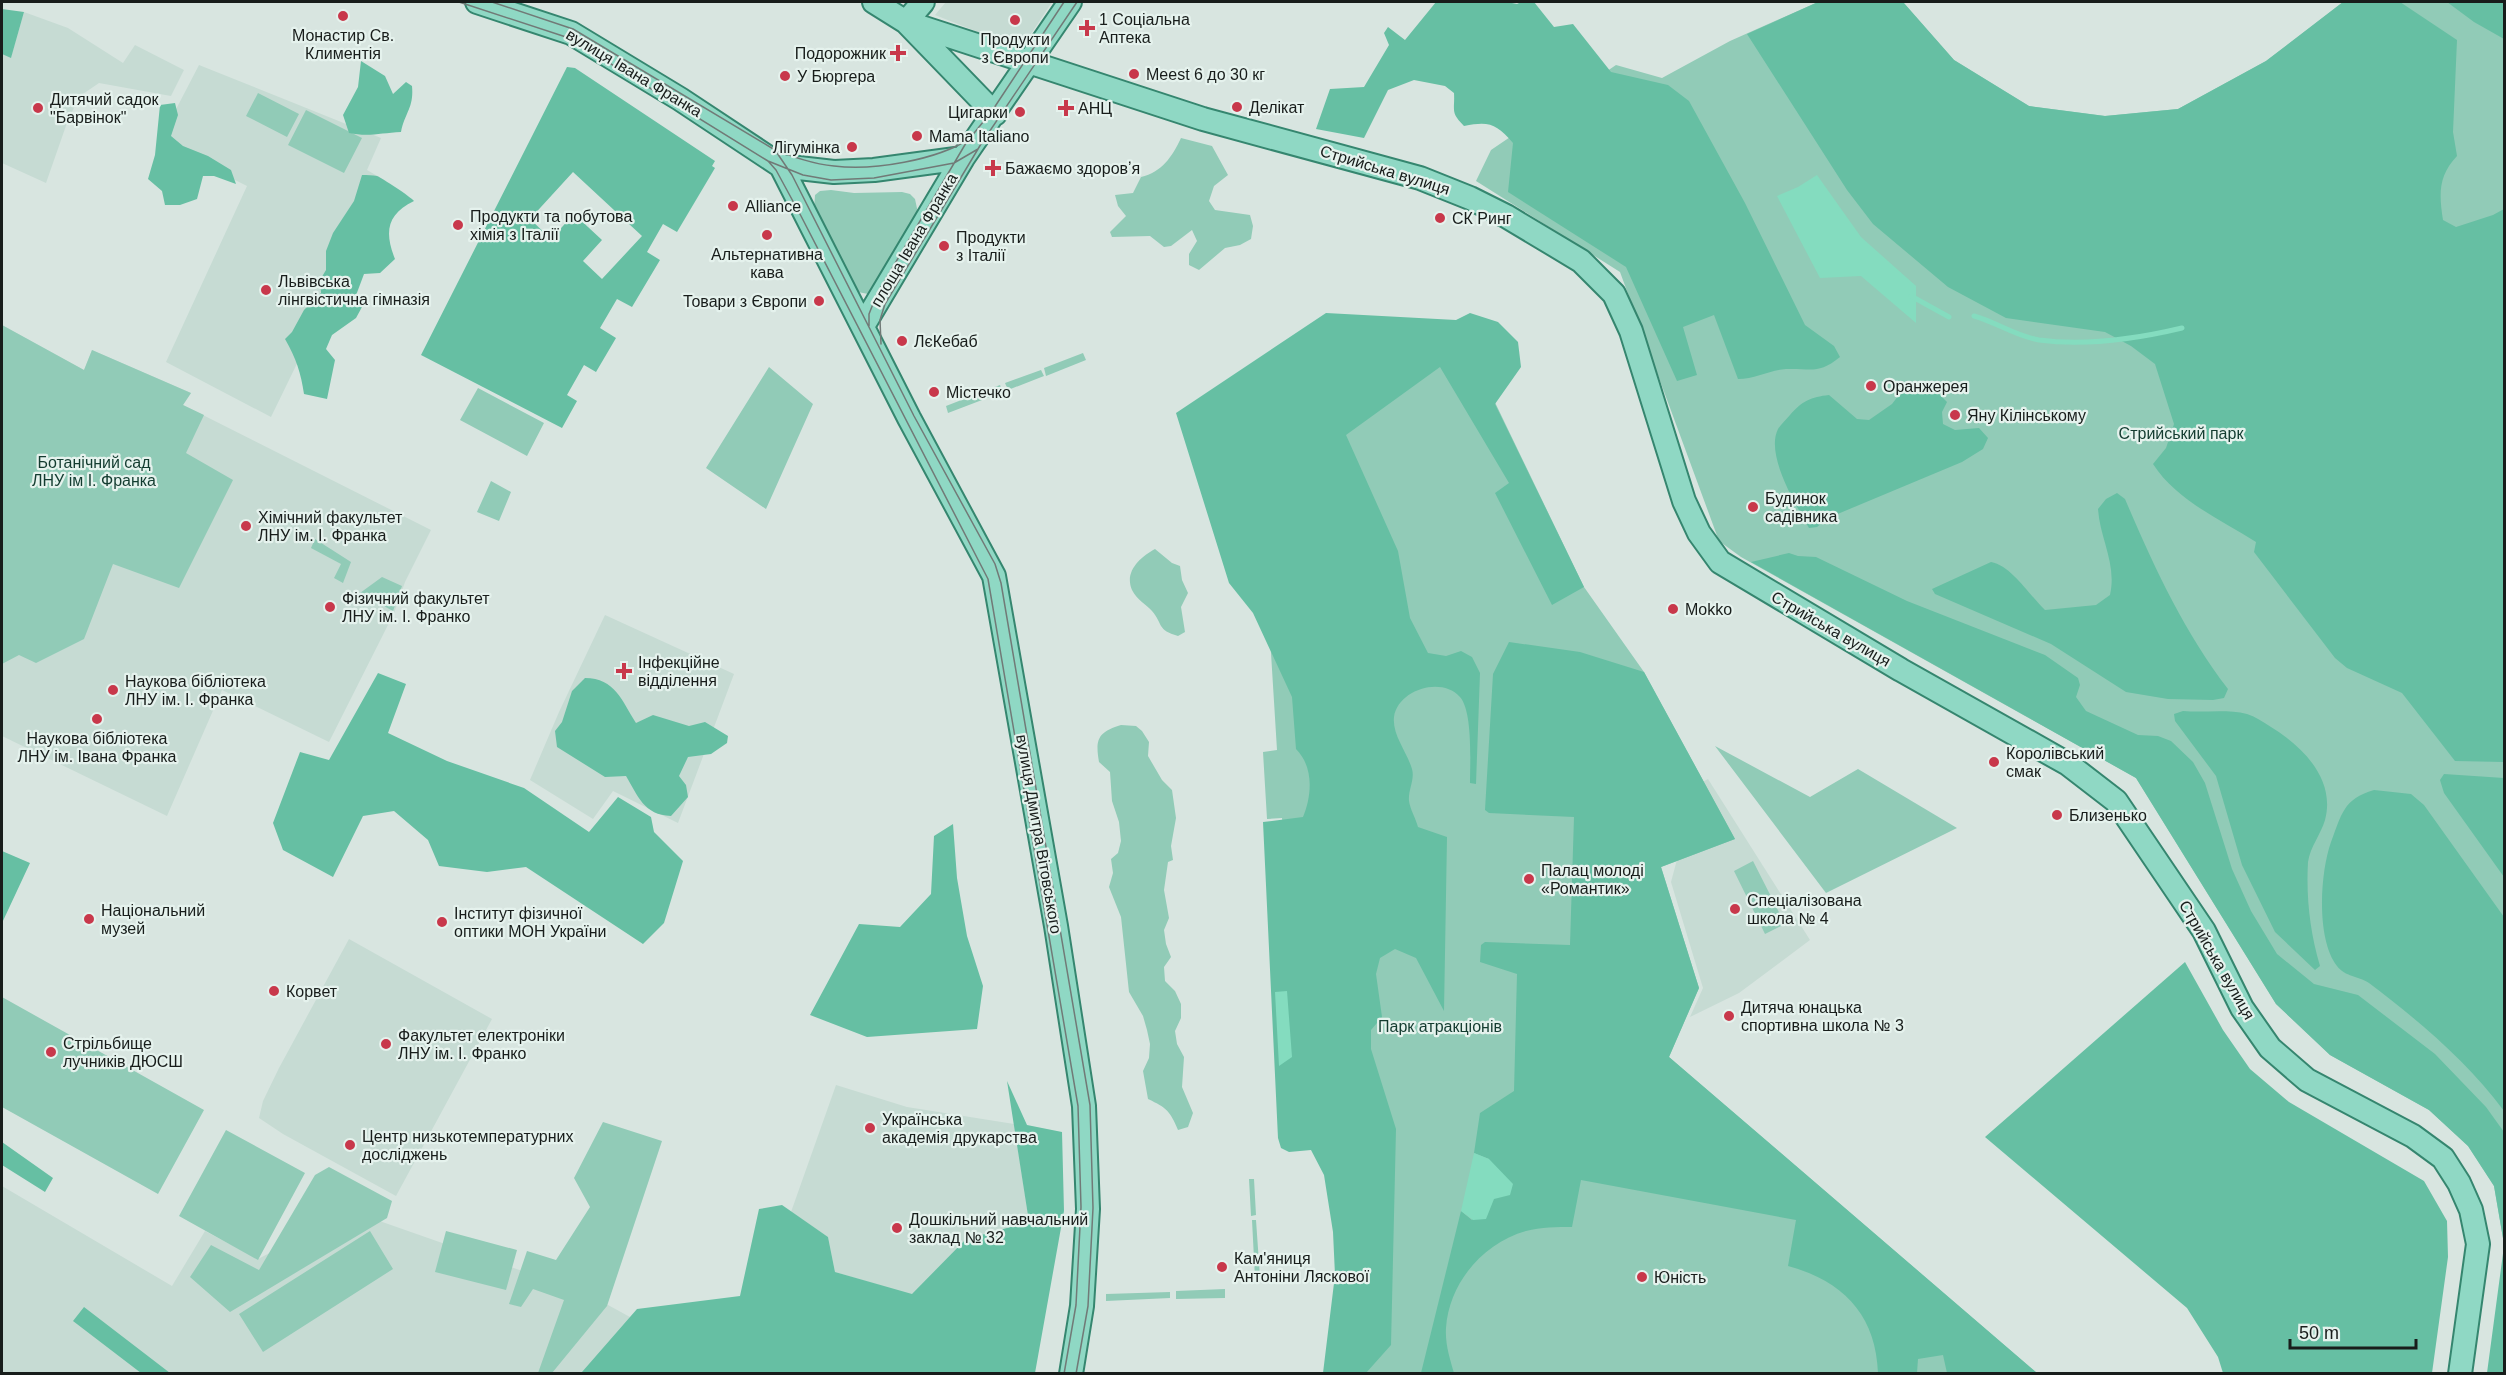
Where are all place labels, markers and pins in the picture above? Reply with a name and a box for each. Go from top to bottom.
marker: Монастир Св. Климентія [336,9,350,23]
place label: 1 Соціальна Аптека [1099,11,1190,46]
marker: Продукти з Європи [1008,13,1022,27]
marker: 1 Соціальна Аптека [1080,21,1094,35]
place label: Монастир Св. Климентія [292,27,394,62]
place label: Продукти з Європи [980,31,1050,66]
place label: Подорожник [795,45,887,62]
marker: Подорожник [891,46,905,60]
place label: Meest 6 до 30 кг [1146,66,1265,83]
marker: Meest 6 до 30 кг [1127,67,1141,81]
place label: У Бюргера [797,68,875,85]
marker: У Бюргера [778,69,792,83]
place label: Дитячий садок "Барвінок" [50,91,160,126]
place label: Делікат [1249,99,1305,116]
place label: АНЦ [1078,100,1112,117]
marker: Делікат [1230,100,1244,114]
marker: Дитячий садок "Барвінок" [31,101,45,115]
marker: АНЦ [1059,101,1073,115]
place label: Цигарки [948,104,1008,121]
marker: Цигарки [1013,105,1027,119]
place label: Mama Italiano [929,128,1030,145]
marker: Mama Italiano [910,129,924,143]
place label: Лігумінка [773,139,840,156]
marker: Лігумінка [845,140,859,154]
place label: Бажаємо здоровʼя [1005,160,1140,177]
marker: Бажаємо здоровʼя [986,161,1000,175]
place label: Alliance [745,198,801,215]
marker: Alliance [726,199,740,213]
place label: Продукти та побутова хімія з Італії [470,208,632,243]
place label: СК Ринг [1452,210,1512,227]
marker: СК Ринг [1433,211,1447,225]
marker: Продукти та побутова хімія з Італії [451,218,465,232]
marker: Альтернативна кава [760,228,774,242]
place label: Продукти з Італії [956,229,1026,264]
marker: Продукти з Італії [937,239,951,253]
place label: Альтернативна кава [711,246,823,281]
place label: Львівська лінгвістична гімназія [278,273,430,308]
marker: Львівська лінгвістична гімназія [259,283,273,297]
place label: Товари з Європи [683,293,807,310]
marker: Товари з Європи [812,294,826,308]
place label: ЛєКебаб [914,333,978,350]
marker: ЛєКебаб [895,334,909,348]
place label: Оранжерея [1883,378,1968,395]
marker: Оранжерея [1864,379,1878,393]
place label: Мiстечко [946,384,1011,401]
marker: Мiстечко [927,385,941,399]
place label: Яну Кілінському [1967,407,2086,424]
marker: Яну Кілінському [1948,408,1962,422]
place label: Будинок садівника [1765,490,1837,525]
marker: Будинок садівника [1746,500,1760,514]
place label: Хімічний факультет ЛНУ ім. І. Франка [258,509,403,544]
marker: Хімічний факультет ЛНУ ім. І. Франка [239,519,253,533]
place label: Фізичний факультет ЛНУ ім. І. Франко [342,590,490,625]
marker: Фізичний факультет ЛНУ ім. І. Франко [323,600,337,614]
place label: Mokko [1685,601,1732,618]
marker: Mokko [1666,602,1680,616]
place label: Інфекційне відділення [638,654,720,689]
marker: Інфекційне відділення [615,662,633,680]
place label: Наукова бібліотека ЛНУ ім. І. Франка [125,673,266,708]
marker: Наукова бібліотека ЛНУ ім. І. Франка [106,683,120,697]
marker: Наукова бібліотека ЛНУ ім. Івана Франка [90,712,104,726]
place label: Наукова бібліотека ЛНУ ім. Івана Франка [18,730,177,765]
place label: Королівський смак [2006,745,2104,780]
marker: Королівський смак [1987,755,2001,769]
place label: Близенько [2069,807,2147,824]
marker: Близенько [2050,808,2064,822]
place label: Палац молоді «Романтик» [1541,862,1644,897]
marker: Палац молоді «Романтик» [1522,872,1536,886]
place label: Спеціалізована школа № 4 [1747,892,1862,927]
place label: Національний музей [101,902,205,937]
marker: Спеціалізована школа № 4 [1728,902,1742,916]
place label: Інститут фізичної оптики МОН України [454,905,606,940]
marker: Національний музей [82,912,96,926]
marker: Інститут фізичної оптики МОН України [435,915,449,929]
place label: Корвет [286,983,338,1000]
marker: Корвет [267,984,281,998]
place label: Дитяча юнацька спортивна школа № 3 [1741,999,1904,1034]
marker: Дитяча юнацька спортивна школа № 3 [1722,1009,1736,1023]
place label: Факультет електроніки ЛНУ ім. І. Франко [398,1027,565,1062]
place label: Стрільбище лучників ДЮСШ [63,1035,183,1070]
marker: Факультет електроніки ЛНУ ім. І. Франко [379,1037,393,1051]
marker: Стрільбище лучників ДЮСШ [44,1045,58,1059]
place label: Українська академія друкарства [882,1111,1037,1146]
marker: Українська академія друкарства [863,1121,877,1135]
place label: Центр низькотемпературних досліджень [362,1128,573,1163]
marker: Центр низькотемпературних досліджень [343,1138,357,1152]
place label: Дошкільний навчальний заклад № 32 [909,1211,1088,1246]
marker: Дошкільний навчальний заклад № 32 [890,1221,904,1235]
place label: Кам'яниця Антоніни Ляскової [1234,1250,1370,1285]
marker: Кам'яниця Антоніни Ляскової [1215,1260,1229,1274]
place label: Юність [1654,1269,1706,1286]
marker: Юність [1635,1270,1649,1284]

